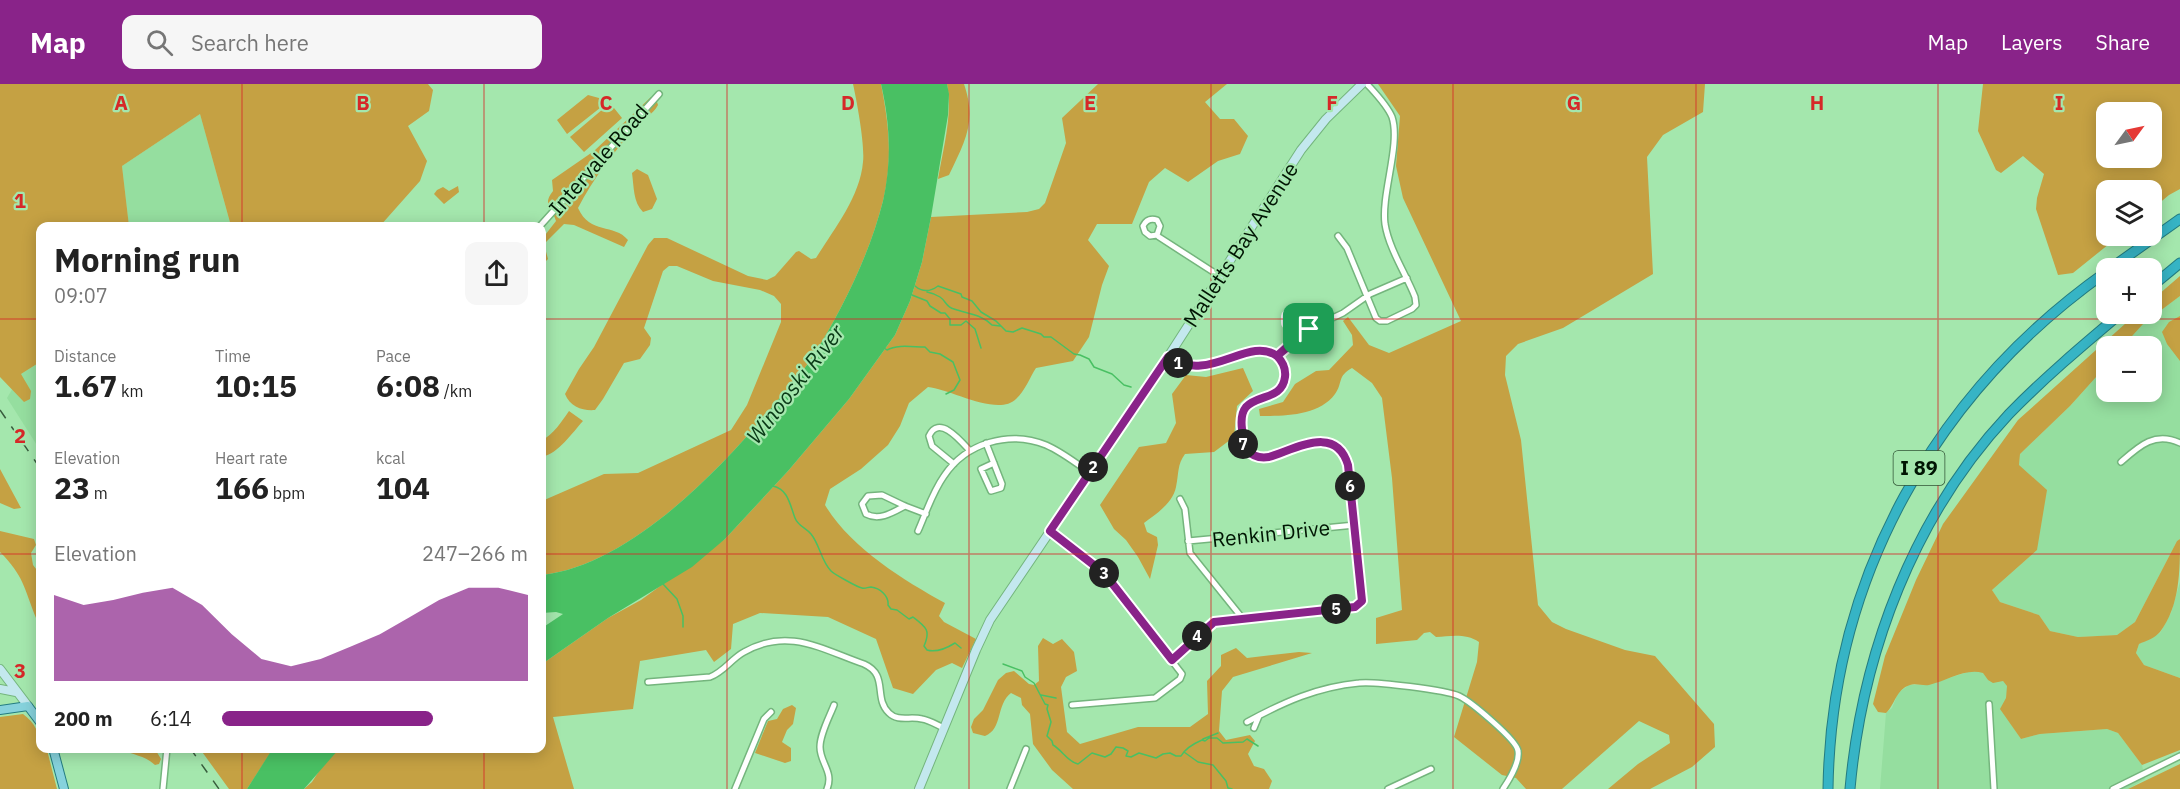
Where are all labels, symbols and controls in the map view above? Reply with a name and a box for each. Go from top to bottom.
search box [122,15,542,69]
text: Map [30,24,86,61]
icon: search [143,26,176,59]
text: Search here [191,28,309,57]
text: Map [1928,28,1968,56]
text: Layers [2001,28,2063,56]
text: Share [2096,28,2150,56]
text: A [114,89,128,116]
text: B [356,89,370,116]
text: C [599,89,613,116]
text: D [841,89,855,116]
text: E [1084,89,1096,116]
text: F [1326,89,1338,116]
text: G [1567,89,1581,116]
text: H [1810,89,1824,116]
text: I [2055,89,2063,116]
street label: Intervale Road [542,98,654,221]
north arrow [2096,102,2162,168]
map controls [2096,102,2162,402]
street label: Malletts Bay Avenue [1176,157,1304,332]
button: layers [2096,180,2162,246]
text: 1 [14,187,26,214]
text: Morning run [54,238,240,281]
button: share [465,242,528,305]
button: + [2096,258,2162,324]
text: 09:07 [54,282,108,309]
pin [1283,303,1334,354]
icon: arrive [1292,312,1325,345]
water label: Winooski River [739,317,851,449]
button: − [2096,336,2162,402]
text: Distance [54,346,116,366]
text: Time [215,346,251,366]
text: Pace [376,346,411,366]
pin: 1 [1163,348,1193,378]
text: 1 [1173,353,1183,373]
text: 1.67 [54,366,117,405]
text: 10:15 [215,366,297,405]
text: 6:08 [376,366,440,405]
text: km [117,381,144,401]
text: /km [440,381,472,401]
text: 2 [14,422,26,449]
pin: 7 [1228,429,1258,459]
text: 7 [1238,434,1248,454]
text: Elevation [54,448,120,468]
text: Heart rate [215,448,288,468]
text: kcal [376,448,405,468]
road number: I 89 [1894,451,1944,485]
pin: 2 [1078,452,1108,482]
text: 2 [1088,457,1098,477]
text: 23 [54,468,90,507]
text: 166 [215,468,269,507]
text: 104 [376,468,430,507]
pin: 6 [1335,471,1365,501]
text: 6 [1345,476,1355,496]
text: m [90,483,108,503]
text: bpm [269,483,305,503]
street label: Renkin Drive [1210,513,1331,553]
text: Elevation [54,540,137,567]
text: 247–266 m [422,540,528,567]
pin: 3 [1089,558,1119,588]
text: 3 [1099,563,1109,583]
pin: 5 [1321,594,1351,624]
text: 5 [1331,599,1341,619]
pin: 4 [1182,621,1212,651]
text: 4 [1192,626,1202,646]
text: 3 [14,657,26,684]
text: 200 m [54,705,113,732]
text: 6:14 [150,705,192,732]

